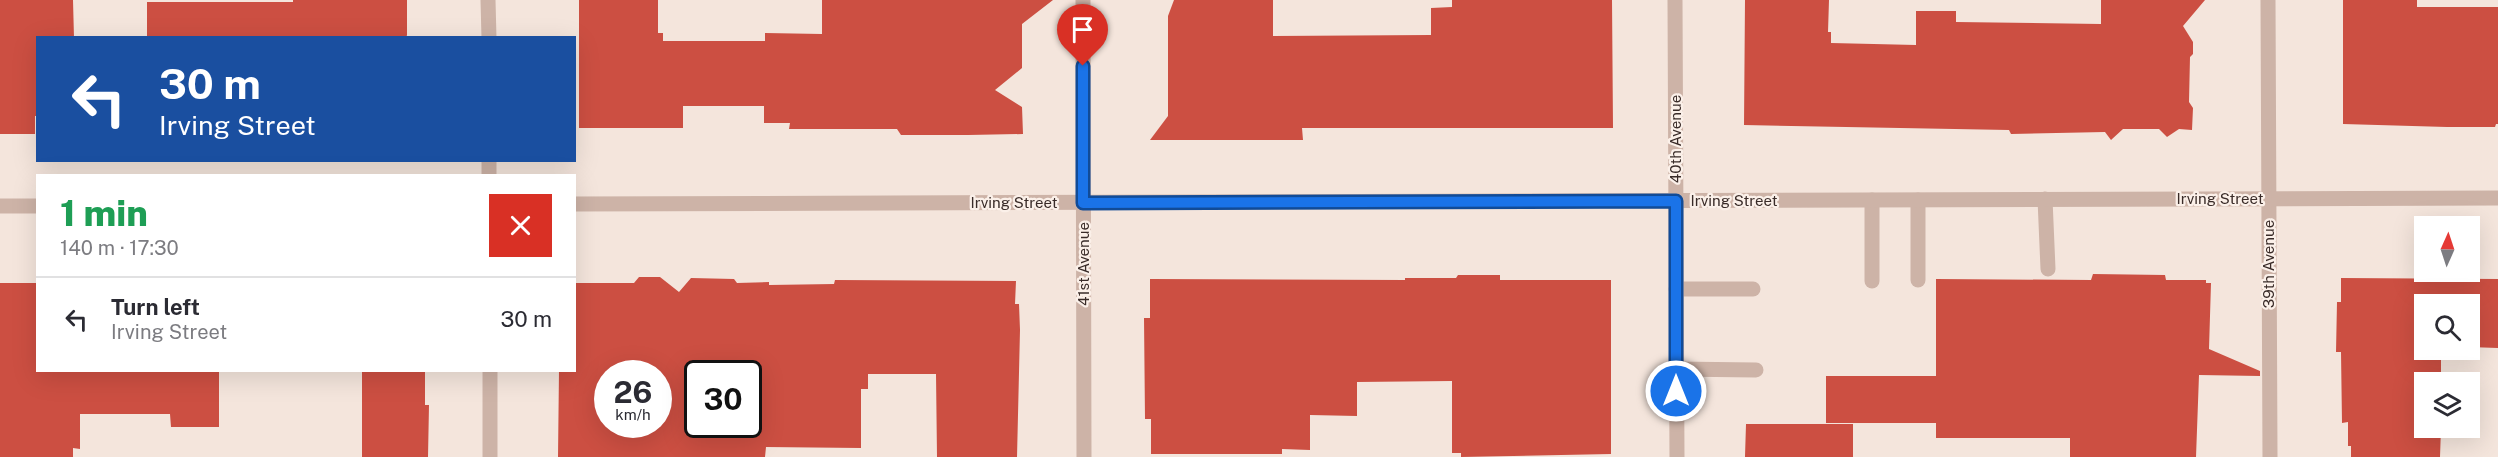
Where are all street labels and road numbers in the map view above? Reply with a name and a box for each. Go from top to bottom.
street label: 40th Avenue [1667,95,1684,183]
street label: Irving Street [2176,190,2264,207]
street label: Irving Street [1690,192,1778,209]
street label: Irving Street [970,194,1058,211]
street label: 39th Avenue [2260,220,2277,308]
street label: 41st Avenue [1075,222,1092,306]

